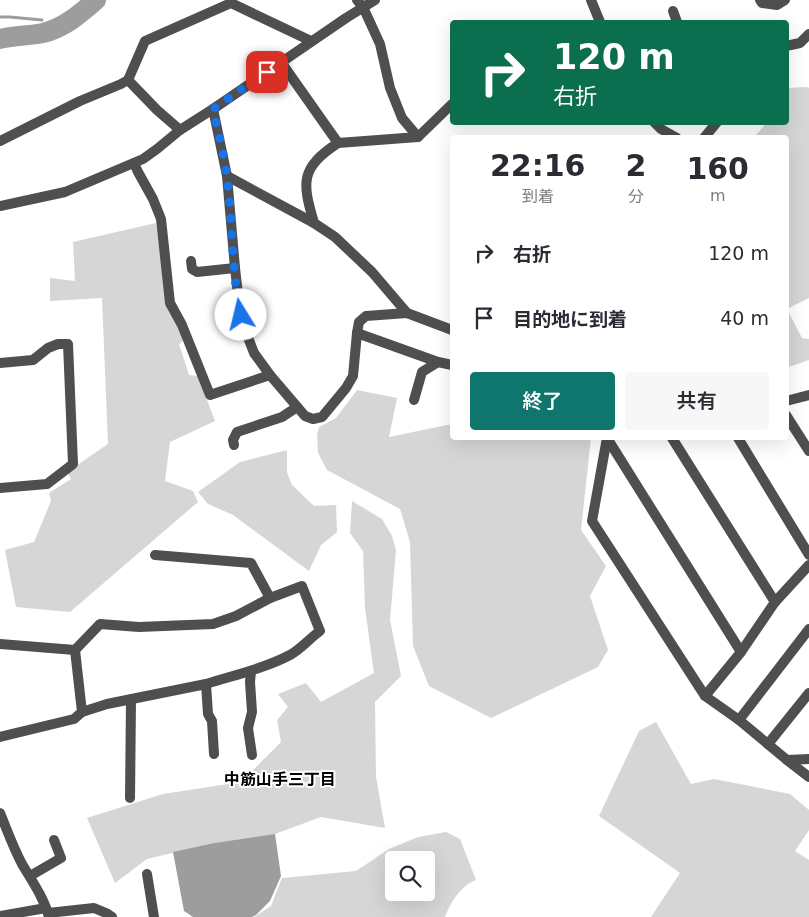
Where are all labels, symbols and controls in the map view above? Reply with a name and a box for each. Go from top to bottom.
text: 120 m [553,37,675,77]
icon: right [470,40,535,105]
pin [246,51,288,93]
icon: arrive [253,58,281,86]
text: 右折 [553,84,597,109]
text: 22:16 [490,148,586,183]
text: 2 [626,148,646,183]
text: 160 [686,151,749,186]
text: m [710,186,725,205]
text: 到着 [522,187,554,206]
text: 分 [628,187,644,206]
icon: right [470,239,498,267]
text: 120 m [708,242,769,264]
text: 右折 [513,243,551,265]
position arrow [214,288,266,340]
icon: arrive [470,304,498,332]
text: 40 m [720,307,769,329]
text: 目的地に到着 [513,308,627,330]
button: 終了 [470,372,615,430]
button: 共有 [625,372,769,430]
district label: 中筋山手三丁目 [224,770,336,789]
map controls [385,851,435,901]
button: search [385,851,435,901]

